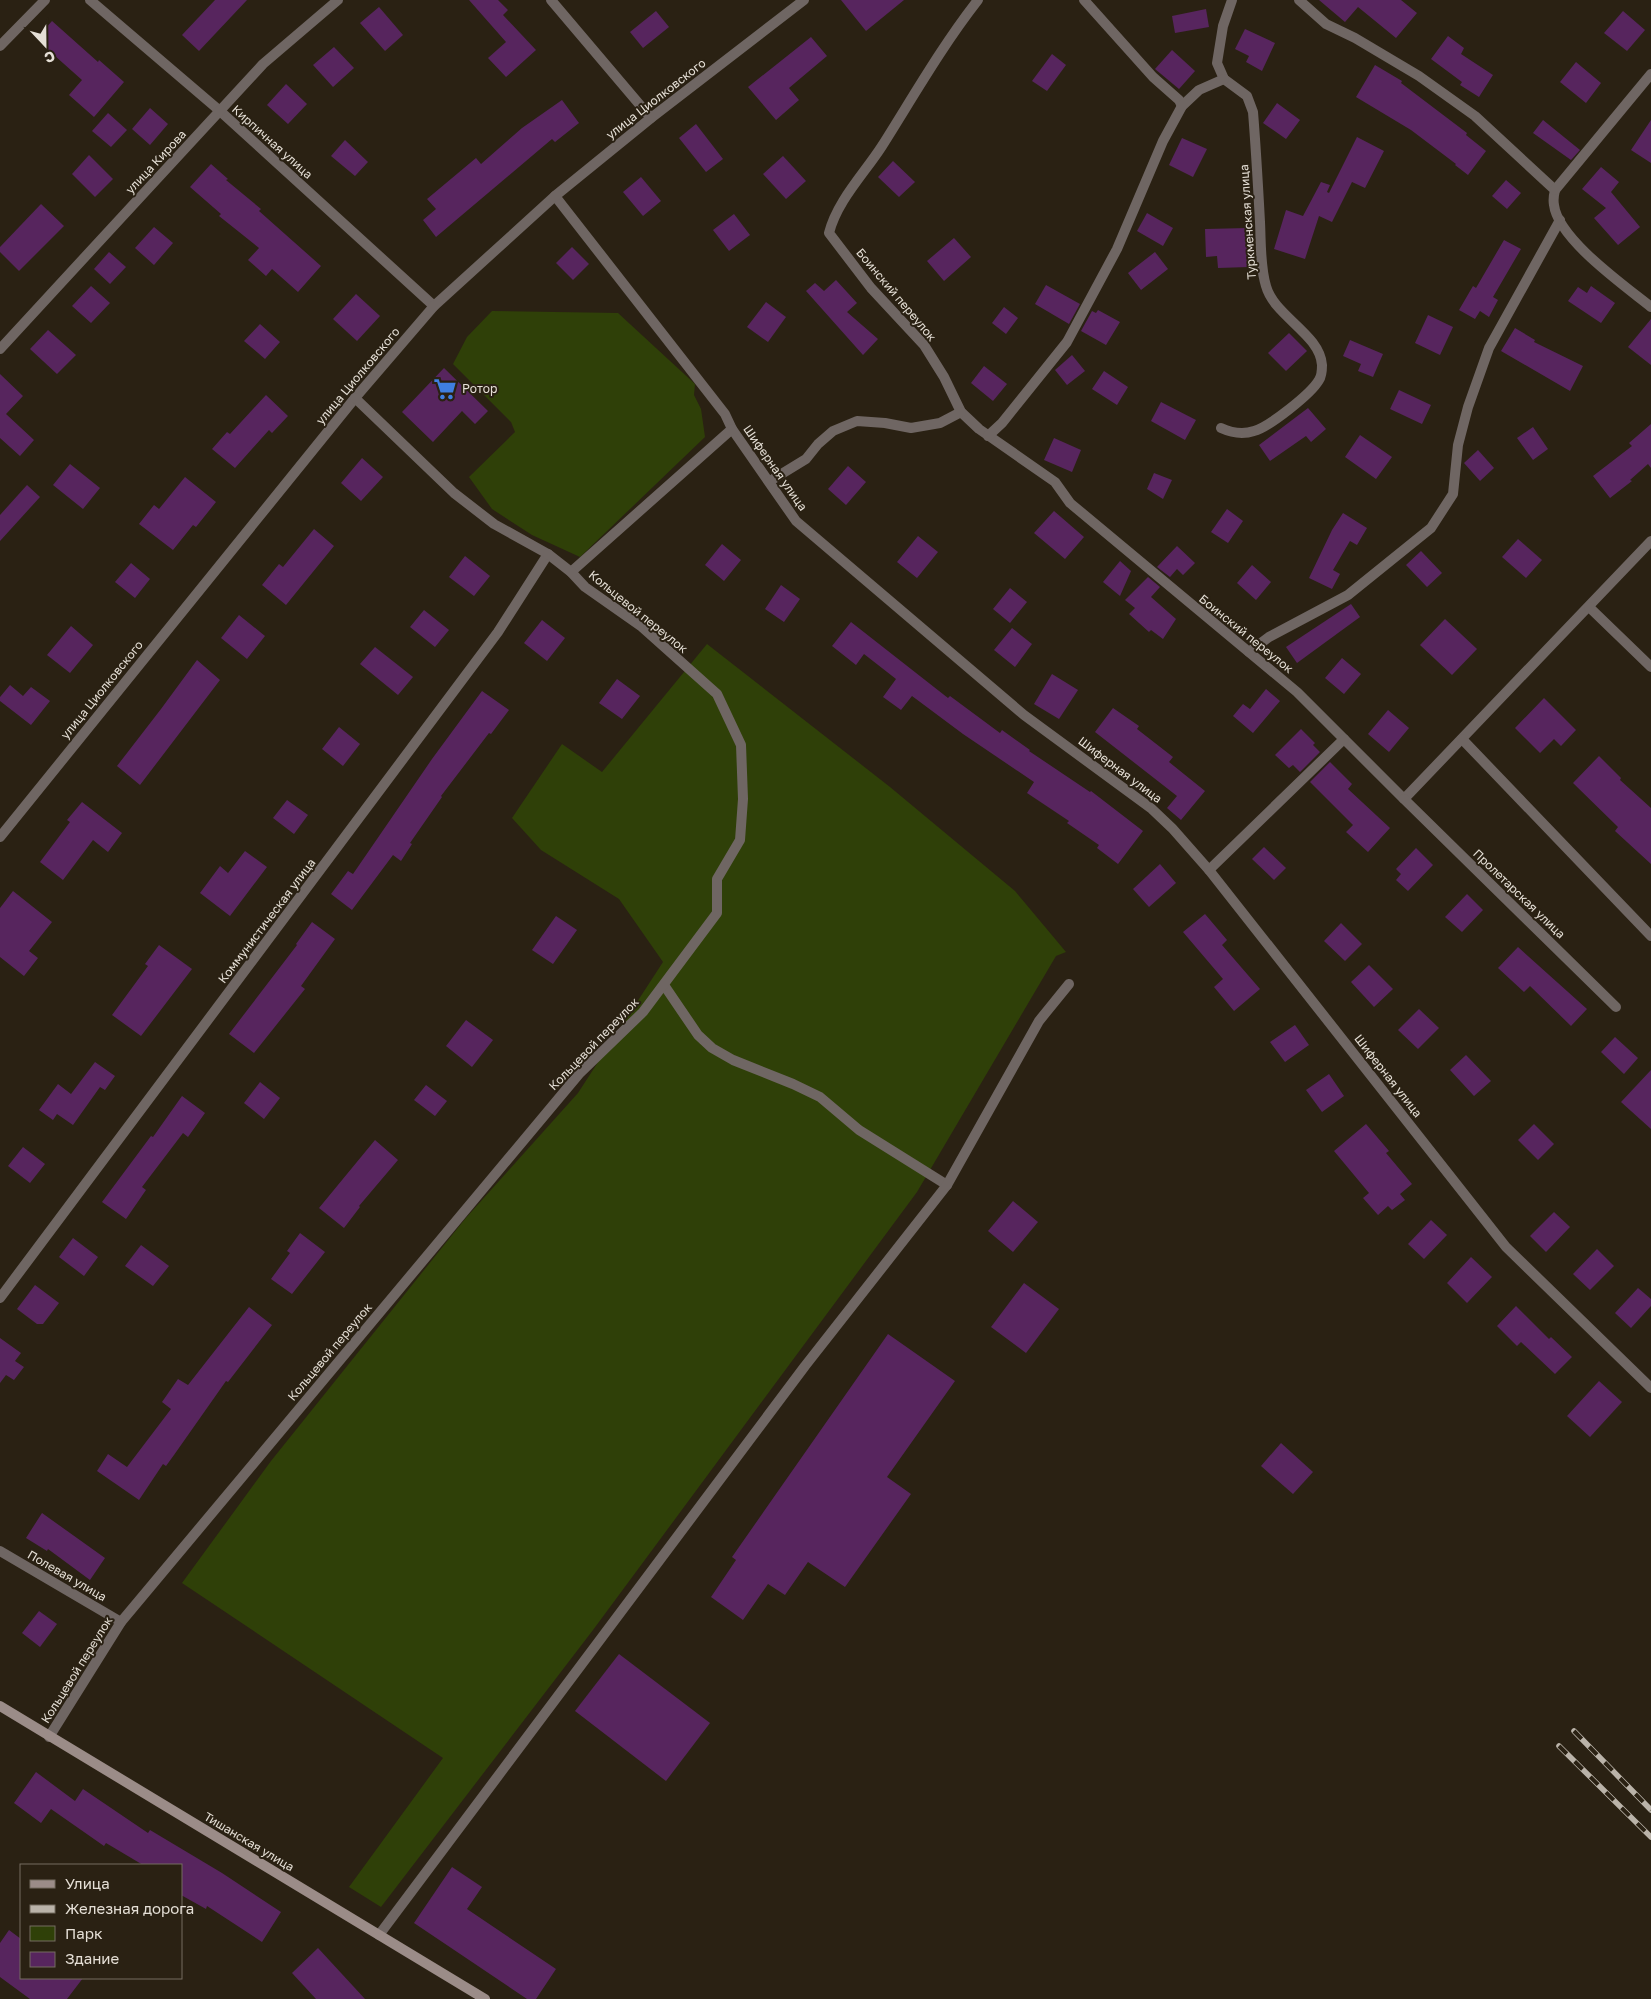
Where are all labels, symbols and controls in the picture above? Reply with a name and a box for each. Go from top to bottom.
north arrow [20,20,70,70]
text: С [42,48,58,67]
street label: улица Циолковского [603,55,709,142]
street label: Кирпичная улица [229,101,316,182]
street label: улица Кирова [122,127,189,197]
street label: Туркменская улица [1236,164,1259,280]
street label: Боинский переулок [853,245,940,344]
street label: улица Циолковского [313,324,403,427]
supermarket icon: Poтор [432,376,458,402]
place label: Poтор [462,381,497,396]
street label: Шиферная улица [740,422,811,513]
street label: Кольцевой переулок [586,567,691,656]
street label: Боинский переулок [1196,591,1296,676]
street label: улица Циолковского [57,637,146,742]
street label: Шиферная улица [1075,733,1165,806]
street label: Пролетарская улица [1470,846,1569,941]
street label: Коммунистическая улица [215,855,318,986]
street label: Кольцевой переулок [545,994,642,1093]
street label: Шиферная улица [1351,1031,1425,1120]
street label: Кольцевой переулок [284,1300,375,1404]
street label: Полевая улица [25,1547,109,1604]
street label: Кольцевой переулок [38,1613,116,1726]
street label: Тишанская улица [201,1809,297,1874]
legend [20,1864,182,1979]
text: Улица [65,1874,110,1892]
text: Железная дорога [65,1899,194,1917]
text: Парк [65,1924,103,1942]
text: Здание [65,1949,119,1967]

